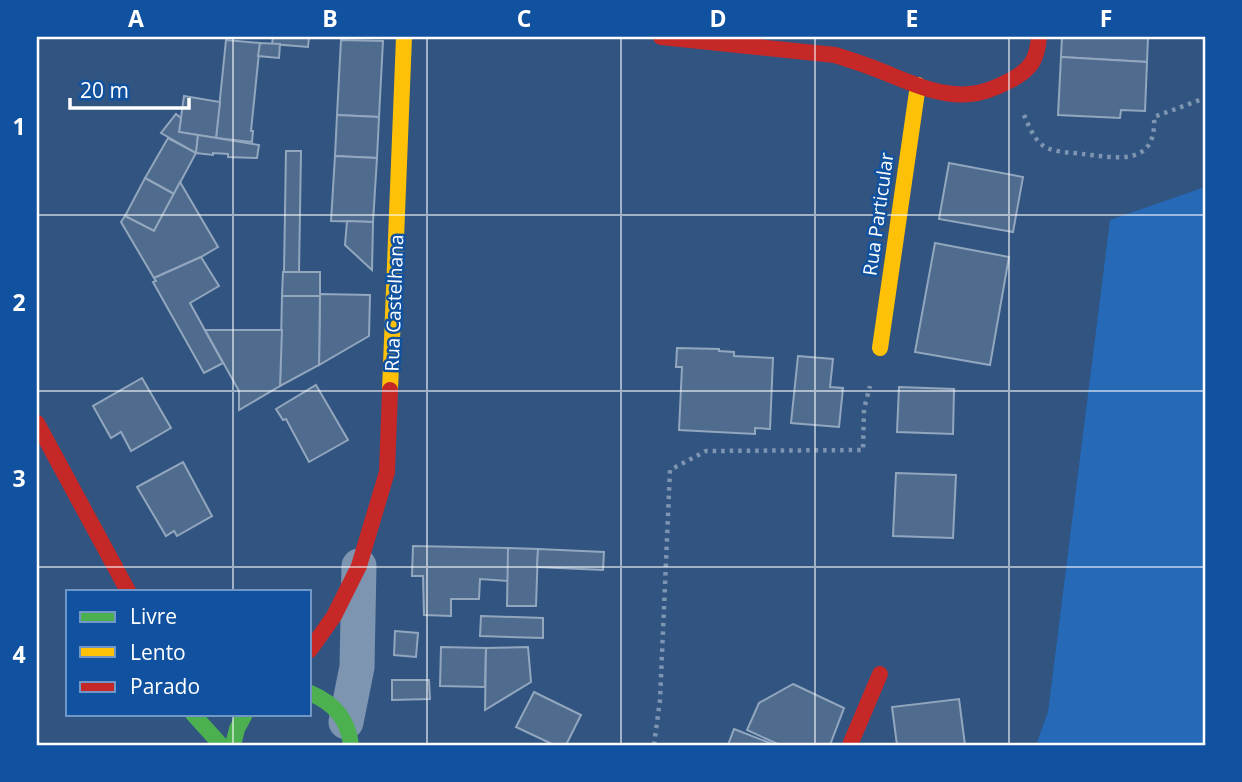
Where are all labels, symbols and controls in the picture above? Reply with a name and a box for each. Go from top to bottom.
text: A [128,2,144,34]
text: B [322,2,338,34]
text: C [517,2,531,34]
text: D [709,2,727,34]
text: E [906,2,918,34]
text: F [1100,2,1112,34]
scale bar [70,66,189,110]
text: 20 m [80,76,129,104]
text: 1 [12,110,26,142]
street label: Rua Particular [856,151,900,277]
street label: Rua Castelhana [379,234,409,372]
text: 2 [12,286,26,318]
text: 3 [12,462,26,494]
legend [66,590,312,716]
text: Livre [130,602,177,630]
text: 4 [12,638,26,670]
text: Lento [130,638,186,666]
text: Parado [130,672,200,700]

